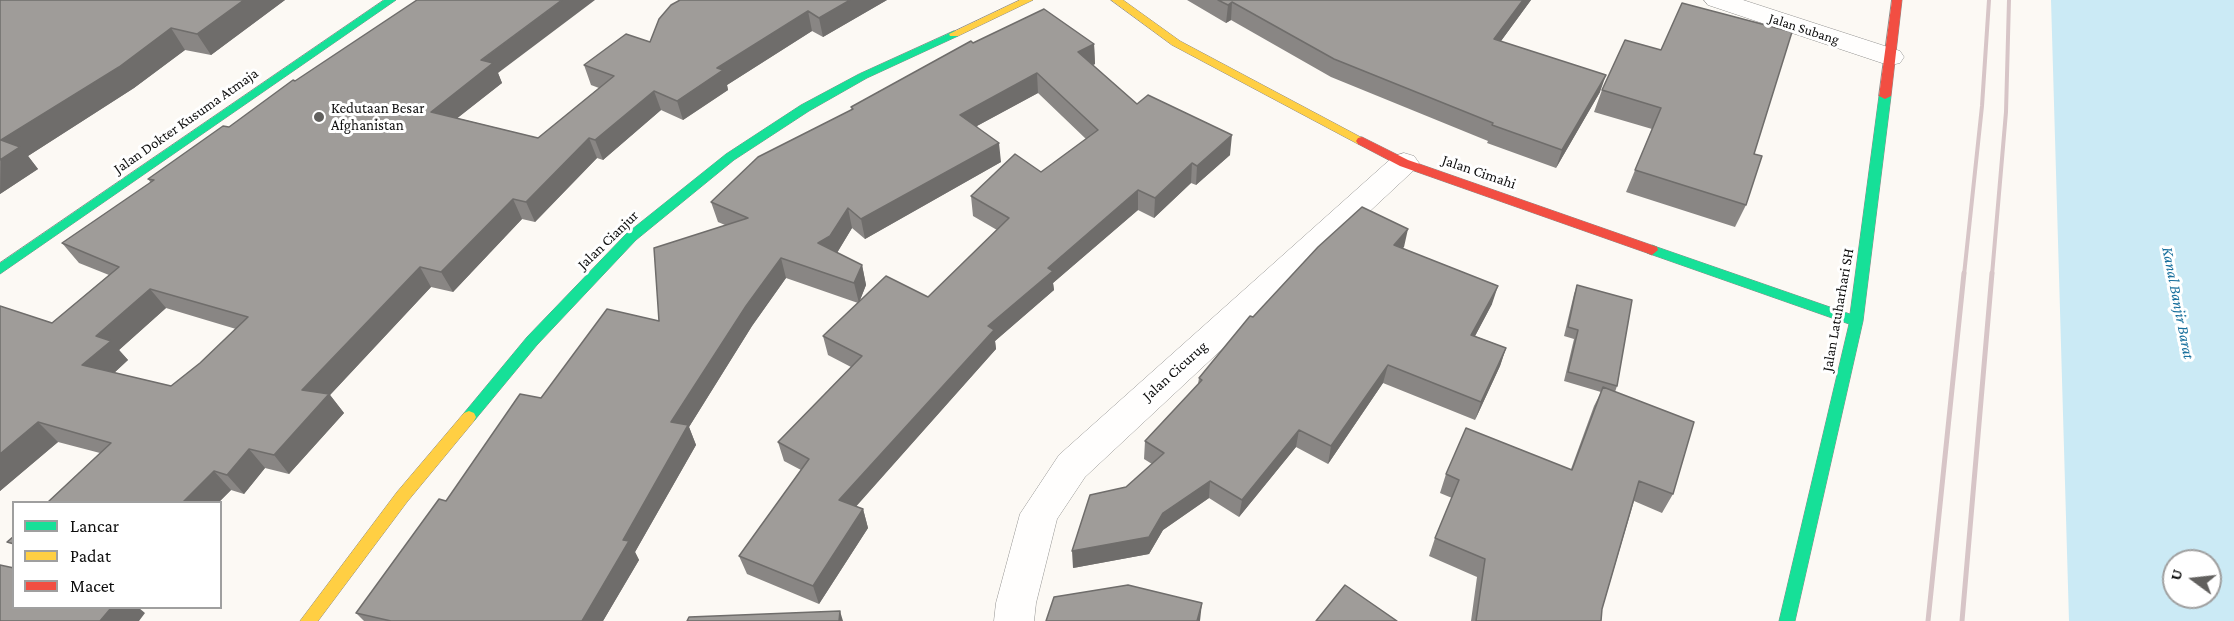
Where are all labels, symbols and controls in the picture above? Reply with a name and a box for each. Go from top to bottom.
street label: Jalan Subang [1767,10,1841,48]
street label: Jalan Dokter Kusuma Atmaja [110,64,262,178]
place label: Kedutaan Besar Afghanistan [331,99,424,134]
marker: Kedutaan Besar Afghanistan [312,110,326,124]
street label: Jalan Cimahi [1440,151,1518,193]
street label: Jalan Cianjur [574,206,642,274]
water label: Kanal Banjir Barat [2158,245,2198,361]
street label: Jalan Latuharhari SH [1818,247,1858,373]
street label: Jalan Cicurug [1139,337,1211,405]
legend [12,501,222,609]
text: Lancar [70,516,119,536]
text: Padat [70,546,111,566]
north arrow [2162,549,2222,609]
text: U [2166,567,2186,582]
text: Macet [70,576,115,596]

